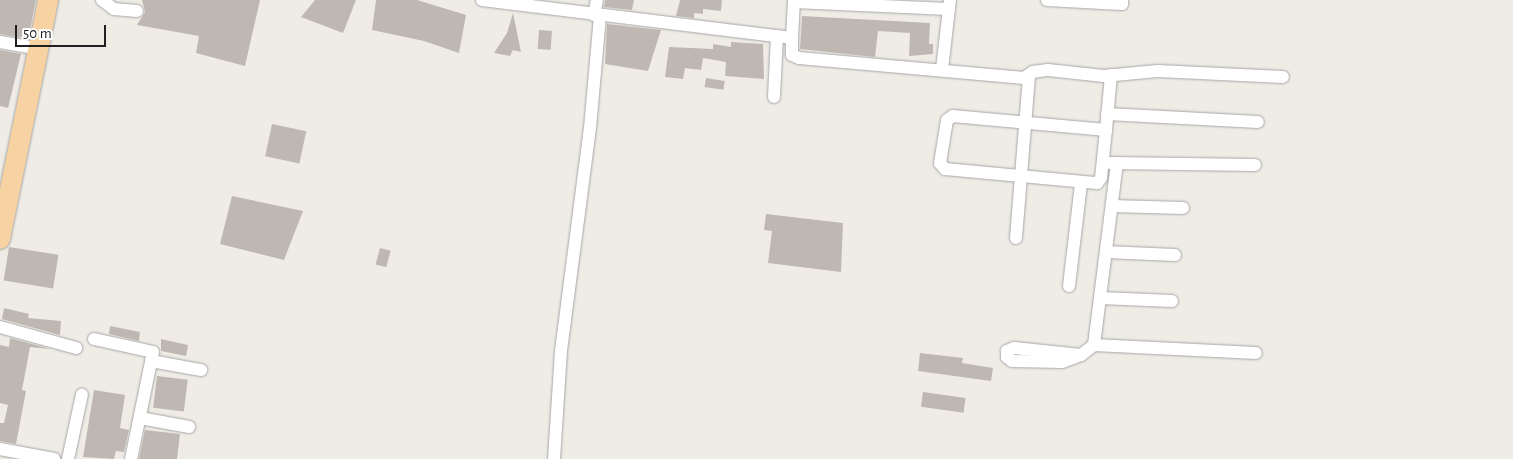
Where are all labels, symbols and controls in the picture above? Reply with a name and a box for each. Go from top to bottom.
scale bar [18,15,109,47]
text: 50 m [23,26,52,41]

